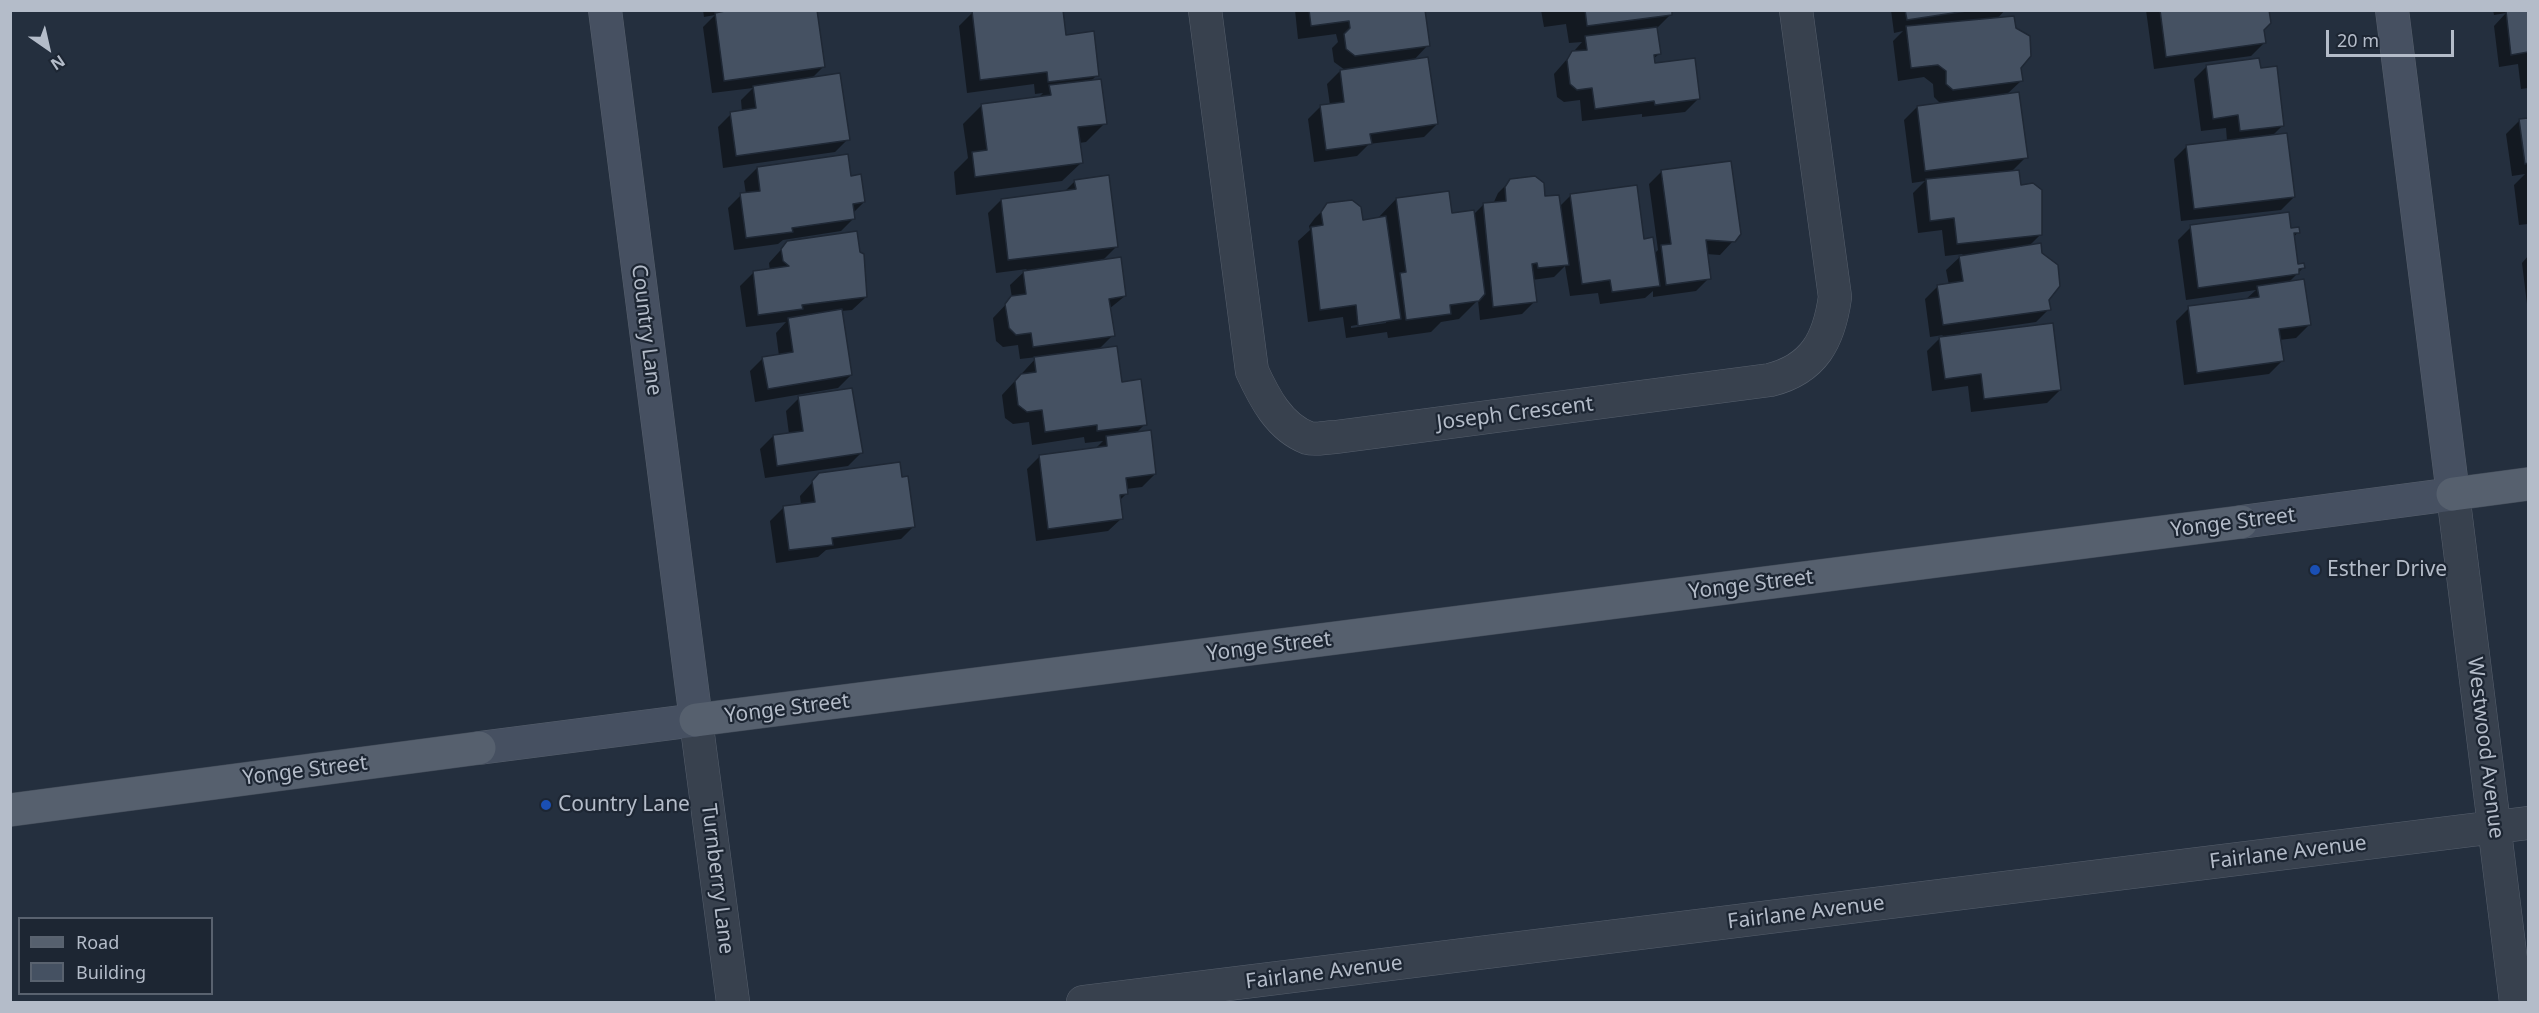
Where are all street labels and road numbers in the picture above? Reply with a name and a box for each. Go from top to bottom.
street label: Country Lane [625,263,667,397]
street label: Joseph Crescent [1435,392,1595,436]
street label: Yonge Street [2169,503,2297,543]
street label: Yonge Street [1687,565,1815,605]
street label: Yonge Street [1205,627,1333,667]
street label: Westwood Avenue [2461,656,2509,840]
street label: Yonge Street [723,689,851,729]
street label: Yonge Street [241,751,369,791]
street label: Turnberry Lane [695,802,739,956]
street label: Fairlane Avenue [2208,831,2368,875]
street label: Fairlane Avenue [1726,891,1886,935]
street label: Fairlane Avenue [1244,951,1404,995]

